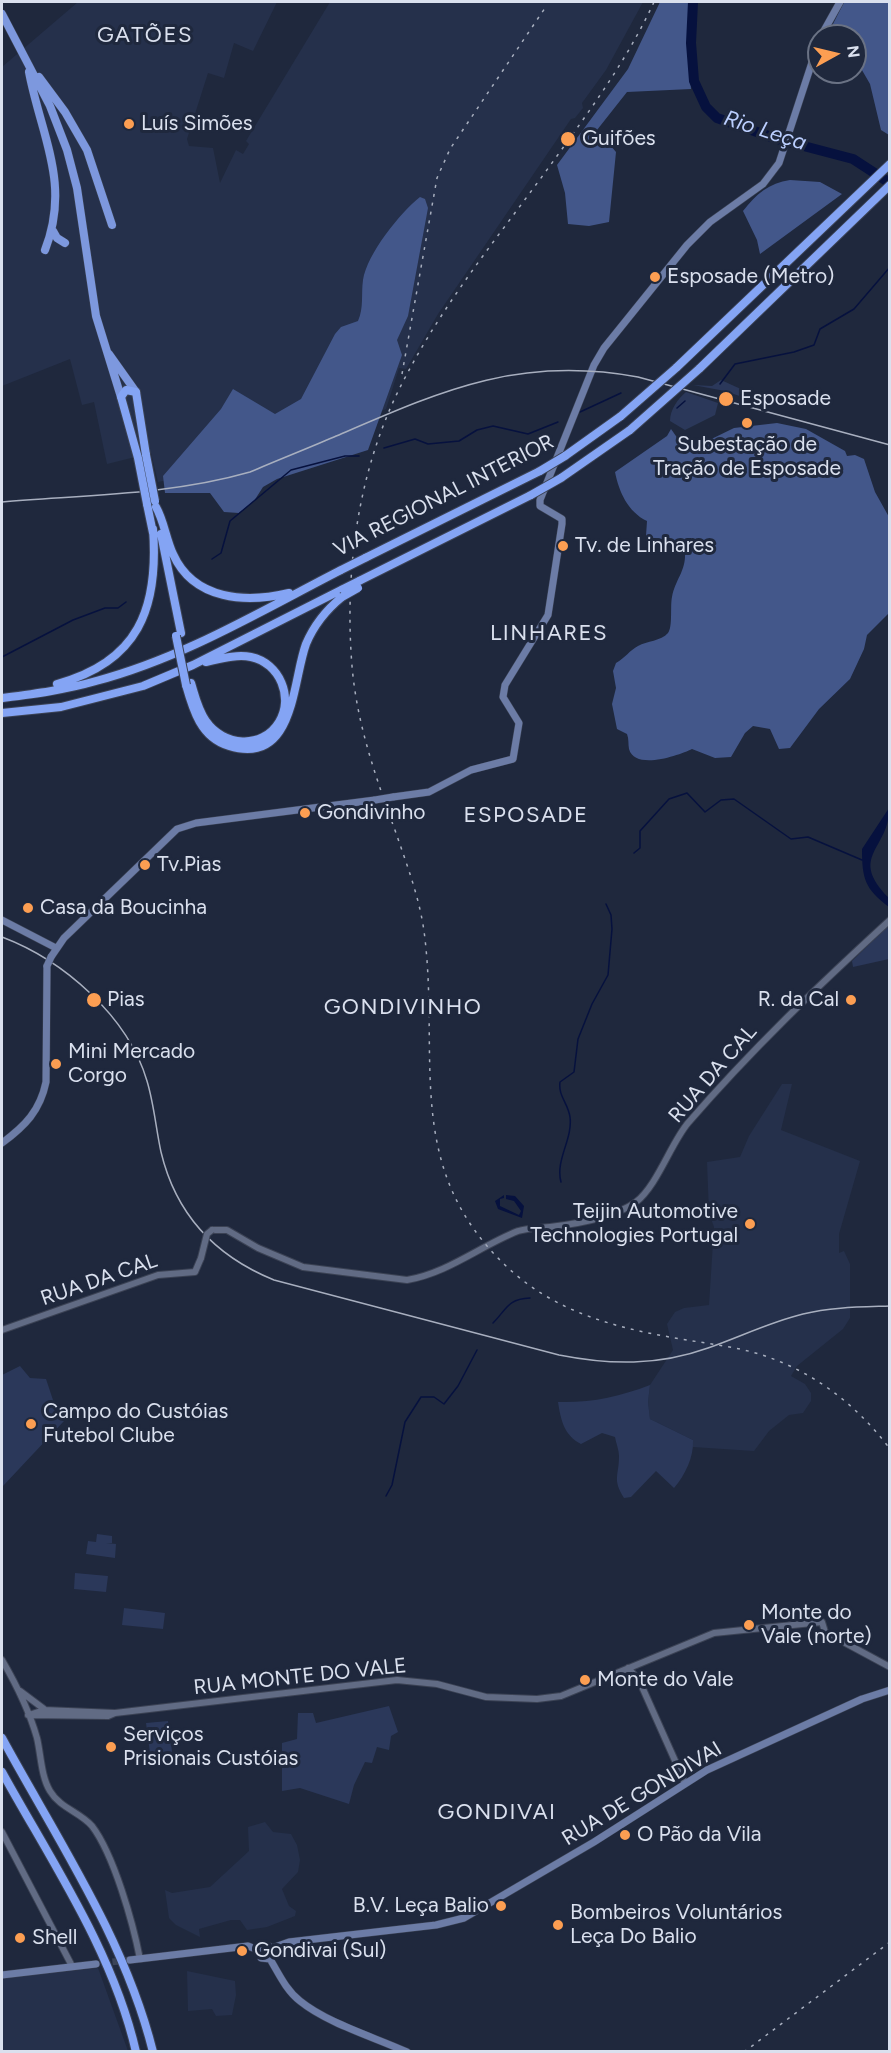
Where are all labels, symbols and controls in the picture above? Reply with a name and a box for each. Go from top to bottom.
district label: GATÕES [97,23,193,49]
north arrow [807,24,867,84]
text: N [843,44,864,59]
water label: Rio Leça [720,105,810,157]
place label: Luís Simões [141,111,253,137]
marker: Luís Simões [122,117,136,131]
place label: Guifões [582,126,656,152]
marker: Guifões [559,130,577,148]
place label: Esposade (Metro) [667,264,834,290]
marker: Esposade (Metro) [648,270,662,284]
place label: Esposade [740,386,831,412]
marker: Esposade [717,390,735,408]
marker: Subestação de Tração de Esposade [740,416,754,430]
street label: VIA REGIONAL INTERIOR [330,429,558,563]
place label: Subestação de Tração de Esposade [653,432,841,482]
place label: Tv. de Linhares [575,533,714,559]
marker: Tv. de Linhares [556,539,570,553]
district label: LINHARES [490,621,608,647]
place label: Gondivinho [317,800,425,826]
district label: ESPOSADE [464,803,588,829]
marker: Gondivinho [298,806,312,820]
place label: Tv.Pias [157,852,221,878]
marker: Tv.Pias [138,858,152,872]
place label: Casa da Boucinha [40,895,207,921]
marker: Casa da Boucinha [21,901,35,915]
place label: Pias [107,987,145,1013]
place label: R. da Cal [758,987,839,1013]
marker: Pias [85,991,103,1009]
marker: R. da Cal [844,993,858,1007]
district label: GONDIVINHO [324,995,482,1021]
street label: RUA DA CAL [664,1020,762,1128]
place label: Mini Mercado Corgo [68,1039,195,1089]
marker: Mini Mercado Corgo [49,1057,63,1071]
place label: Teijin Automotive Technologies Portugal [530,1199,738,1249]
marker: Teijin Automotive Technologies Portugal [743,1217,757,1231]
street label: RUA DA CAL [37,1248,161,1312]
place label: Campo do Custóias Futebol Clube [43,1399,228,1449]
marker: Campo do Custóias Futebol Clube [24,1417,38,1431]
place label: Monte do Vale (norte) [761,1600,872,1650]
marker: Monte do Vale (norte) [742,1618,756,1632]
street label: RUA MONTE DO VALE [192,1653,408,1701]
place label: Monte do Vale [597,1667,733,1693]
marker: Monte do Vale [578,1673,592,1687]
place label: Serviços Prisionais Custóias [123,1722,298,1772]
street label: RUA DE GONDIVAI [558,1736,726,1852]
marker: Serviços Prisionais Custóias [104,1740,118,1754]
district label: GONDIVAI [437,1800,557,1826]
place label: O Pão da Vila [637,1822,761,1848]
marker: O Pão da Vila [618,1828,632,1842]
place label: B.V. Leça Balio [353,1893,489,1919]
marker: B.V. Leça Balio [494,1899,508,1913]
place label: Bombeiros Voluntários Leça Do Balio [570,1900,782,1950]
marker: Bombeiros Voluntários Leça Do Balio [551,1918,565,1932]
place label: Shell [32,1925,77,1951]
marker: Shell [13,1931,27,1945]
place label: Gondivai (Sul) [254,1938,386,1964]
marker: Gondivai (Sul) [235,1944,249,1958]

